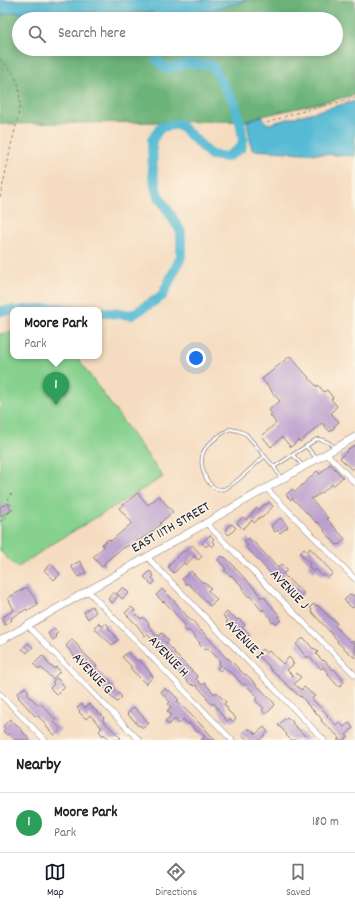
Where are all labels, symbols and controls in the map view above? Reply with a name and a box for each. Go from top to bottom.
search box [12,12,343,56]
icon: search [26,23,48,45]
text: Search here [58,23,126,45]
popup [10,307,102,359]
text: Moore Park [24,313,88,335]
text: Park [24,335,47,354]
your location [186,348,206,368]
pin: 1 [43,372,69,405]
street label: EAST 11TH STREET [128,497,214,559]
street label: AVENUE J [265,565,313,615]
street label: AVENUE I [220,616,268,665]
street label: AVENUE H [143,632,193,682]
street label: AVENUE G [67,649,117,699]
text: Nearby [16,754,60,778]
text: Moore Park [54,802,117,824]
text: 1 [28,813,30,832]
text: 180 m [312,813,339,832]
text: Park [54,824,76,843]
tab: Map [44,861,66,901]
tab: Directions [155,861,197,901]
tab: Saved [286,861,311,901]

